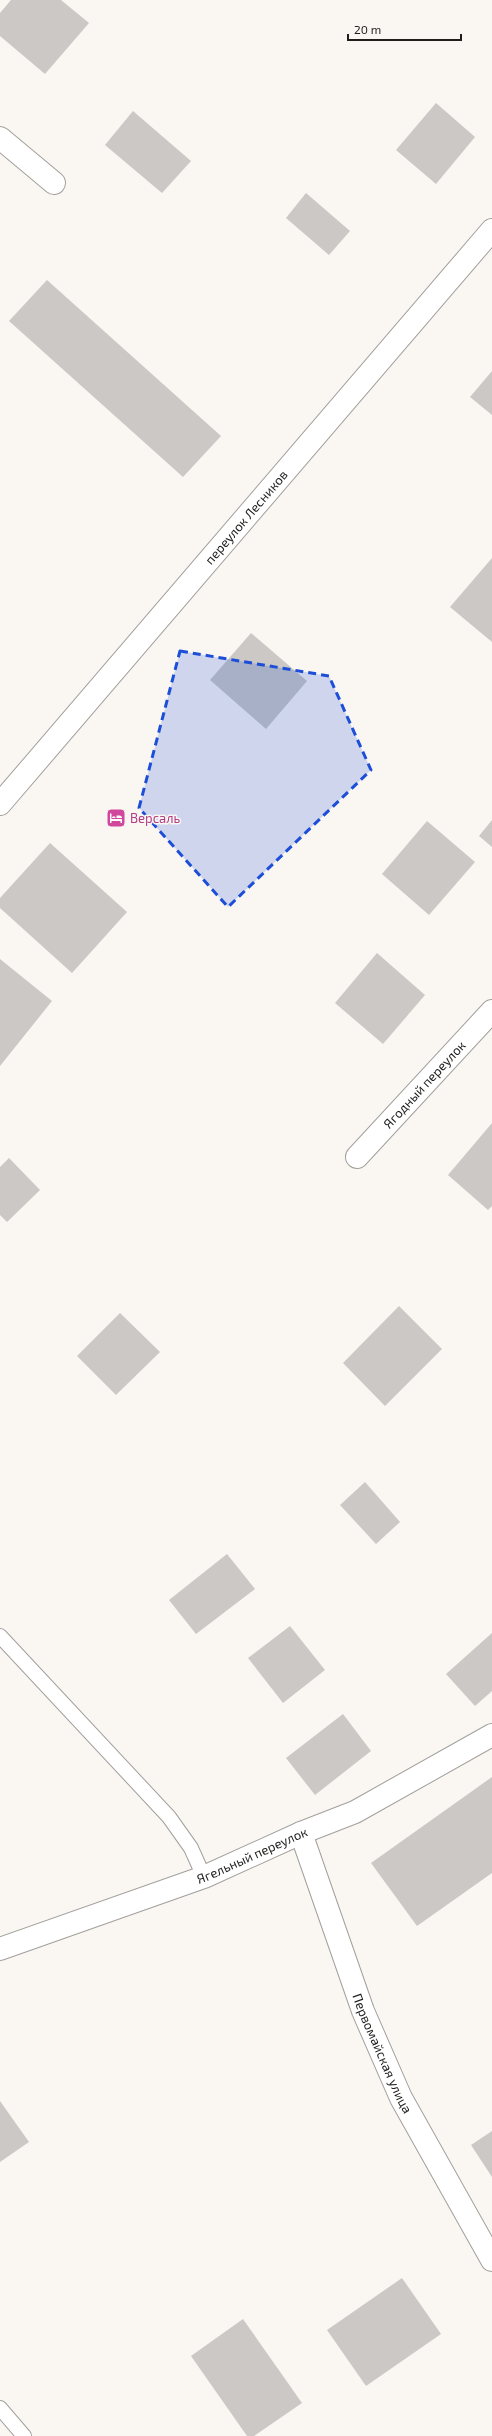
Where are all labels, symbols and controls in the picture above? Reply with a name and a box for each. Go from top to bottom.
scale bar [348,16,461,42]
text: 20 m [354,22,381,36]
street label: переулок Лесников [201,467,291,567]
hotel icon: Версаль [105,807,127,829]
place label: Версаль [130,810,181,826]
street label: Ягодный переулок [380,1037,469,1131]
street label: Ягельный переулок [195,1823,310,1887]
street label: Первомайская улица [349,1991,416,2116]

